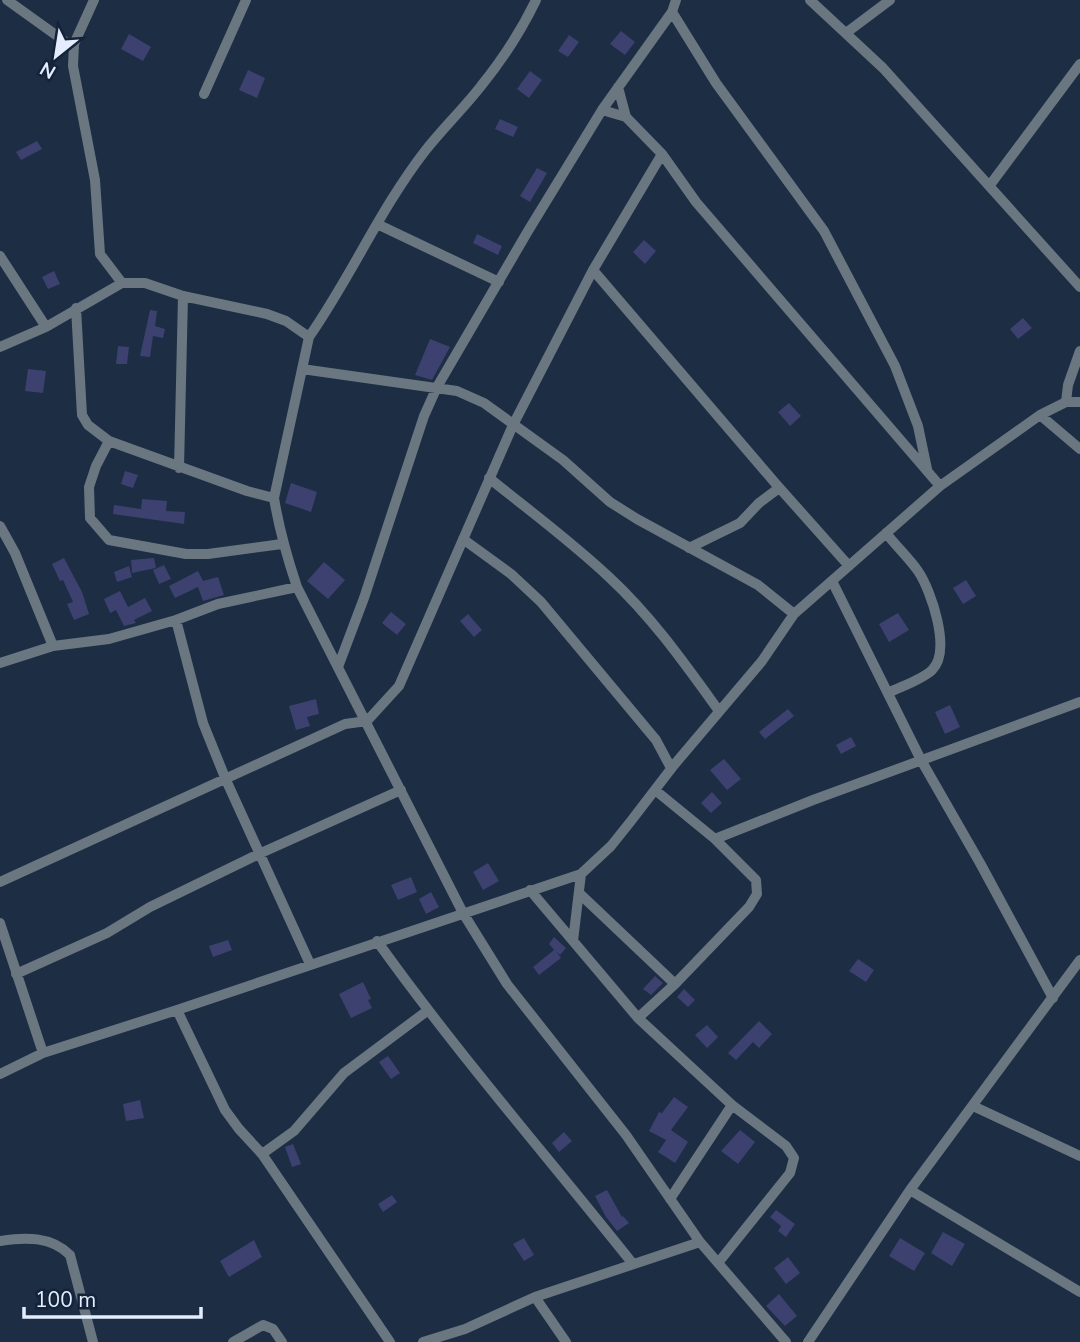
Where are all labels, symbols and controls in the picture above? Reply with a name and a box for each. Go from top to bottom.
north arrow [21,21,91,91]
text: N [35,55,61,85]
scale bar [24,1276,201,1320]
text: 100 m [35,1286,96,1314]

